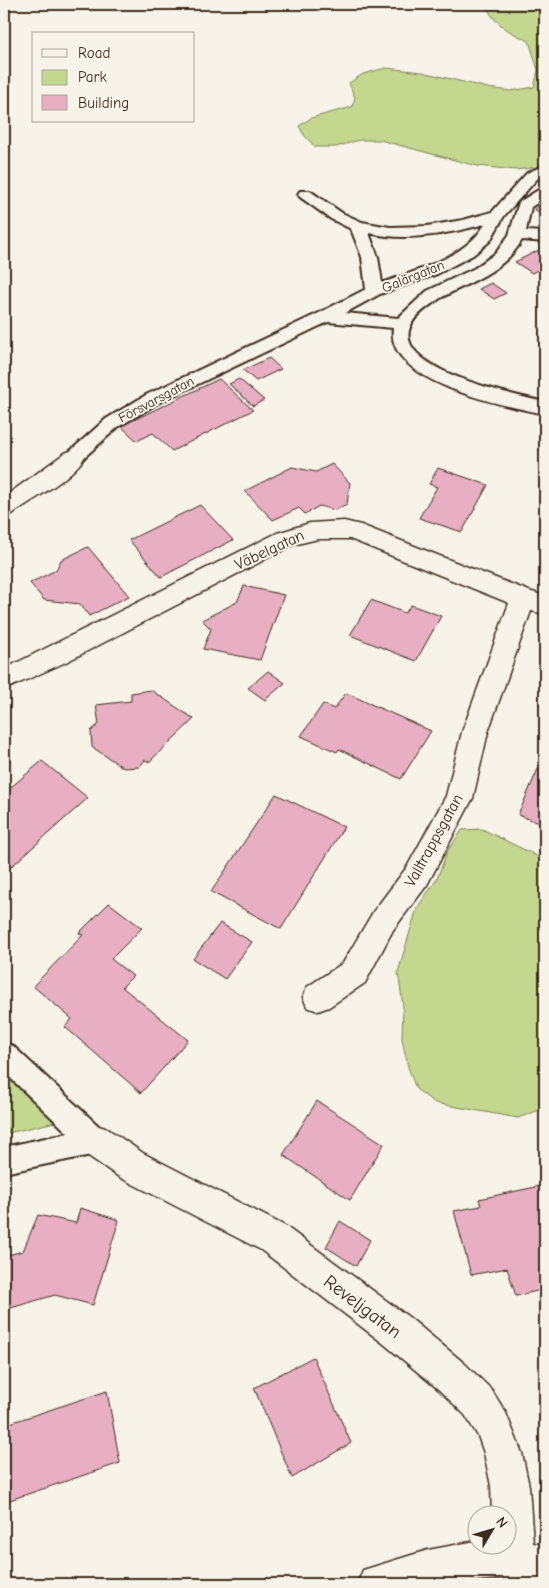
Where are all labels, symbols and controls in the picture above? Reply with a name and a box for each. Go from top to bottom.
legend [32,32,195,122]
text: Road [78,44,110,62]
text: Park [78,68,107,86]
text: Building [78,94,129,112]
street label: Galärgatan [379,256,447,297]
street label: Försvarsgatan [115,372,197,427]
street label: Väbelgatan [232,526,307,574]
street label: Valltrappsgatan [401,791,467,890]
street label: Reveljgatan [319,1271,406,1343]
north arrow [466,1506,516,1556]
text: N [492,1513,511,1531]

